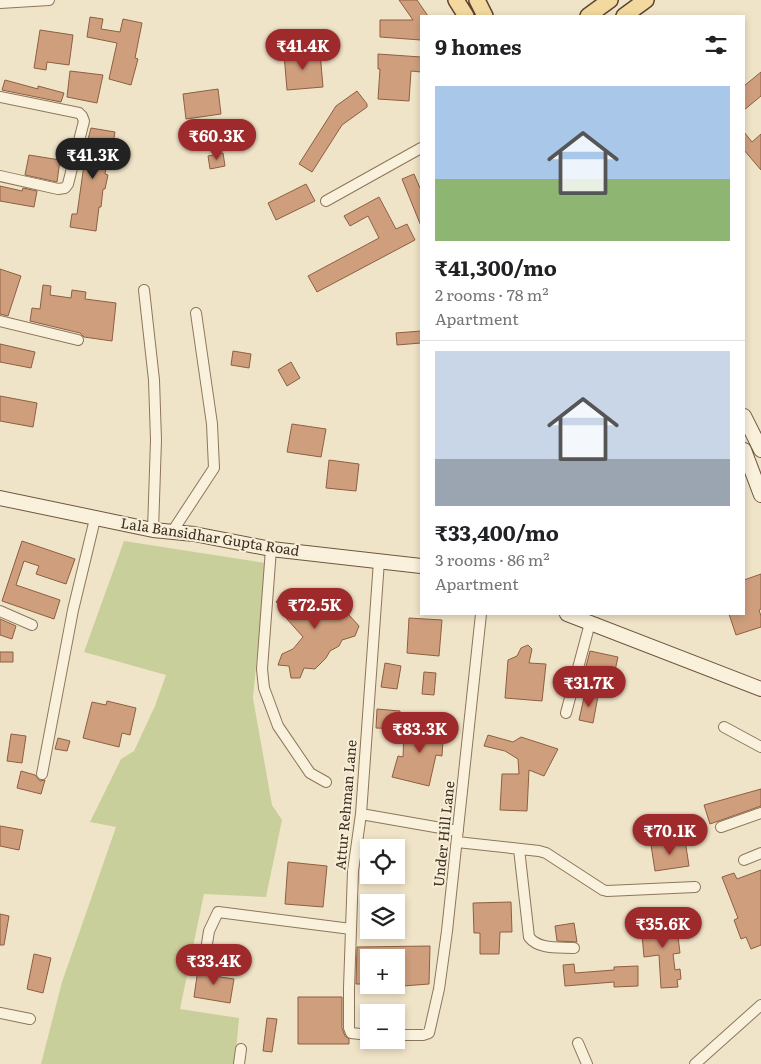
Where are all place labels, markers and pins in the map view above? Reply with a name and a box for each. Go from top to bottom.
pin: ₹41.4K [262,28,344,71]
pin: ₹60.3K [176,119,258,161]
pin: ₹41.3K [52,138,134,180]
pin: ₹72.5K [274,588,356,630]
pin: ₹31.7K [548,666,630,708]
pin: ₹83.3K [379,712,461,754]
pin: ₹70.1K [629,814,711,856]
pin: ₹35.6K [622,906,704,949]
pin: ₹33.4K [173,944,255,986]

